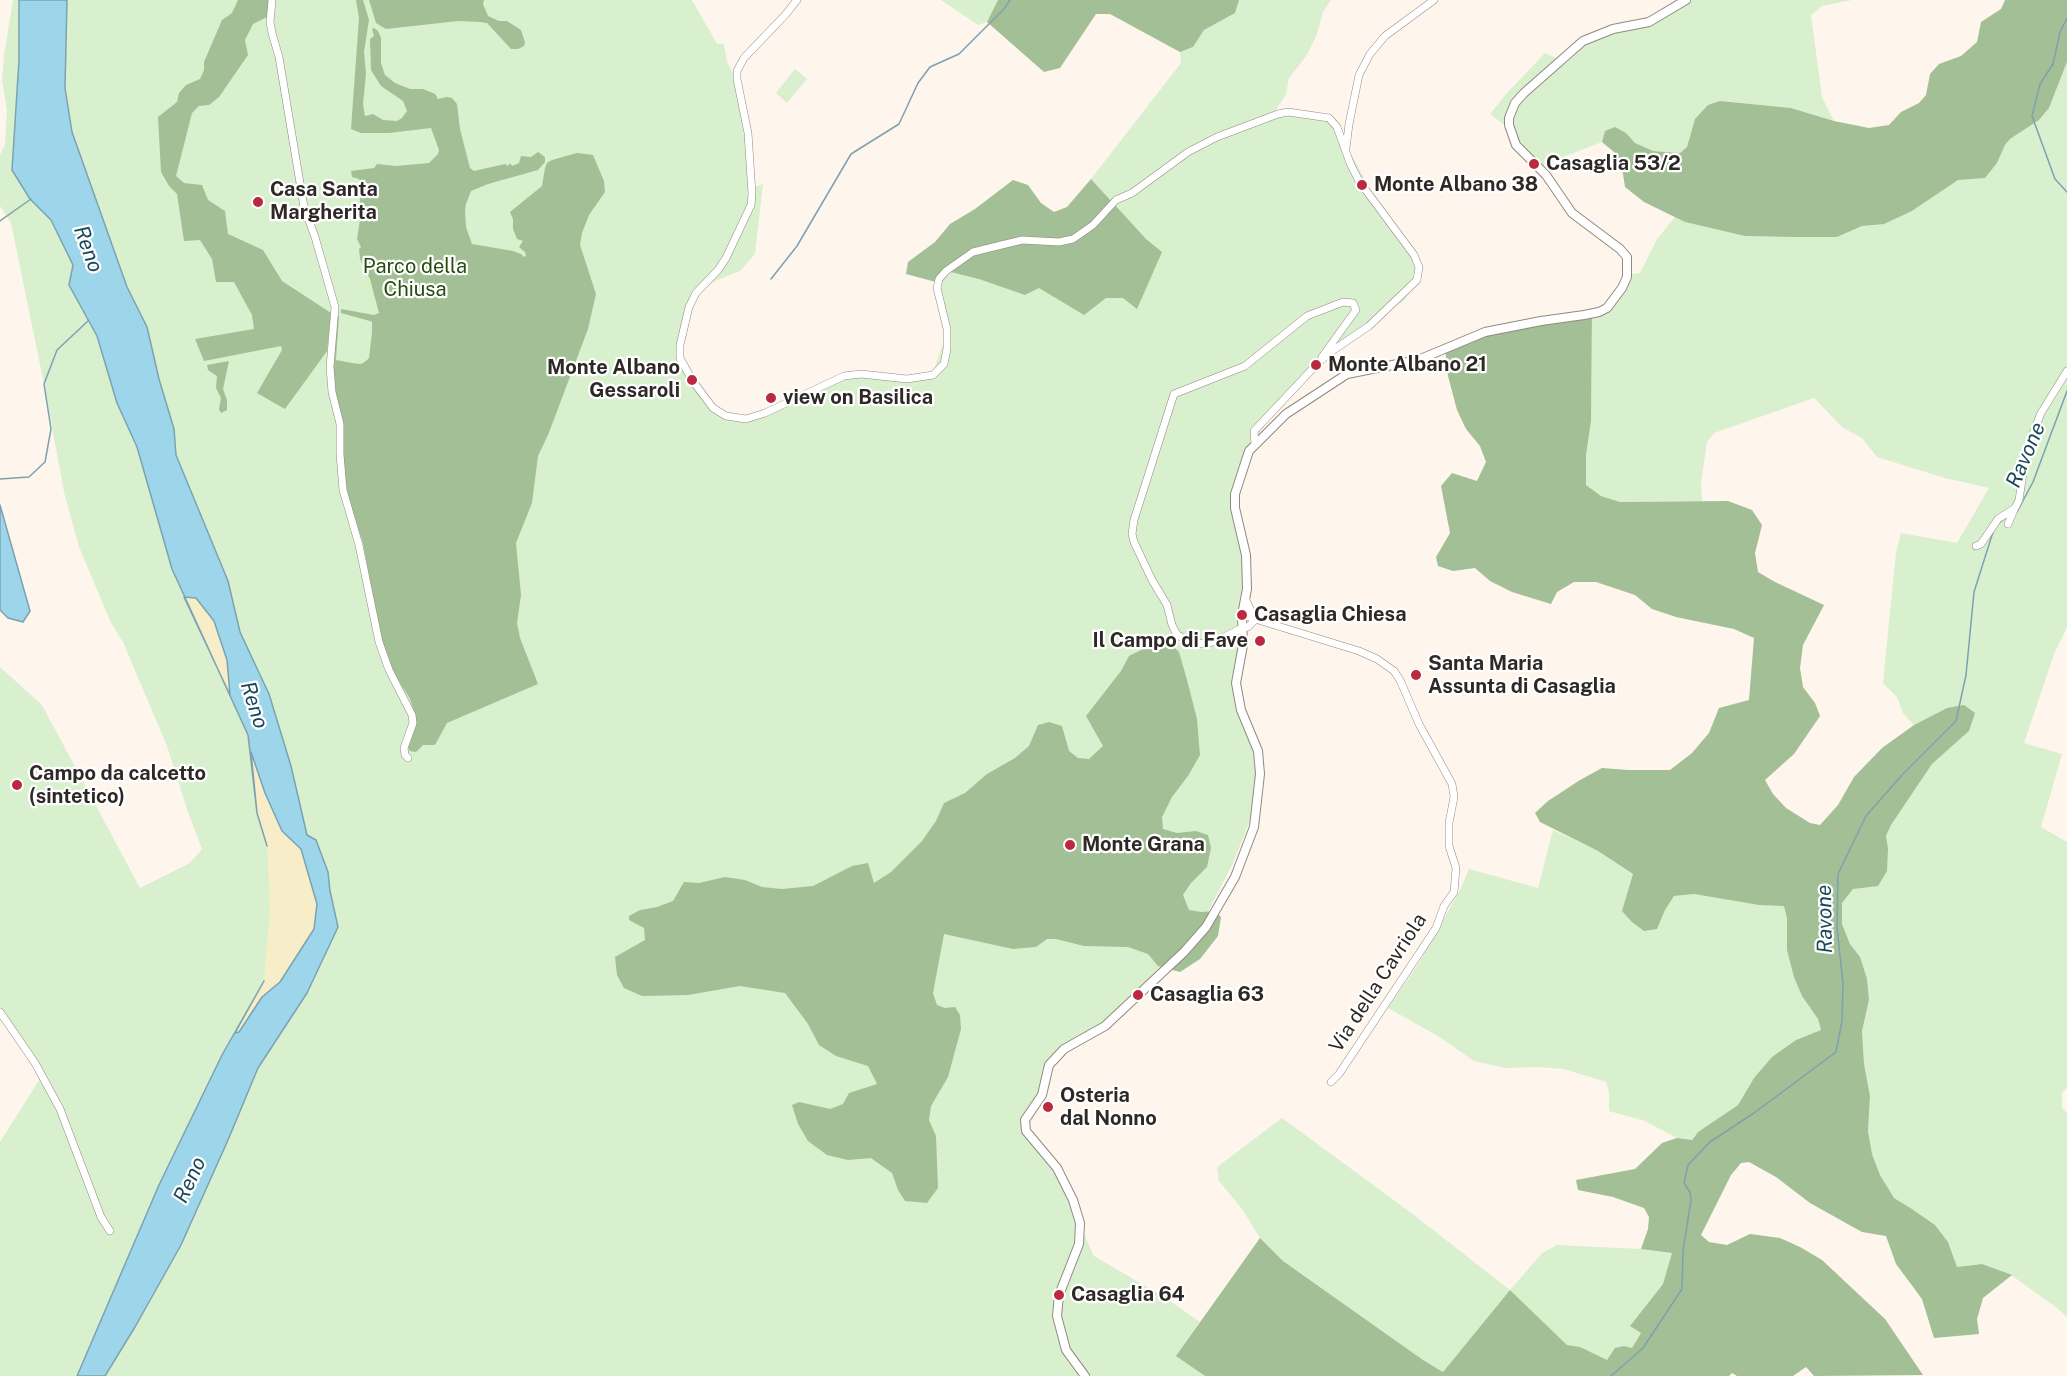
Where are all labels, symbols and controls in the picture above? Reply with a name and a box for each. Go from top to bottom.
place label: Casaglia 53/2 [1546,152,1681,176]
marker: Casaglia 53/2 [1527,157,1541,171]
place label: Monte Albano 38 [1374,173,1538,197]
place label: Casa Santa Margherita [270,178,378,225]
marker: Monte Albano 38 [1355,178,1369,192]
marker: Casa Santa Margherita [251,195,265,209]
water label: Reno [68,222,108,276]
park label: Parco della Chiusa [363,255,467,302]
place label: Monte Albano 21 [1328,353,1487,377]
place label: Monte Albano Gessaroli [547,356,680,403]
marker: Monte Albano 21 [1309,358,1323,372]
marker: Monte Albano Gessaroli [685,373,699,387]
place label: view on Basilica [783,386,933,410]
marker: view on Basilica [764,391,778,405]
water label: Ravone [2001,418,2051,492]
place label: Casaglia Chiesa [1254,603,1406,627]
marker: Casaglia Chiesa [1235,608,1249,622]
place label: Il Campo di Fave [1093,629,1248,653]
marker: Il Campo di Fave [1253,634,1267,648]
place label: Santa Maria Assunta di Casaglia [1428,652,1616,699]
marker: Santa Maria Assunta di Casaglia [1409,668,1423,682]
water label: Reno [235,678,273,732]
place label: Campo da calcetto (sintetico) [29,762,206,809]
marker: Campo da calcetto (sintetico) [10,778,24,792]
place label: Monte Grana [1082,833,1205,857]
marker: Monte Grana [1063,838,1077,852]
water label: Ravone [1812,884,1838,954]
street label: Via della Cavriola [1324,909,1432,1057]
place label: Casaglia 63 [1150,983,1264,1007]
marker: Casaglia 63 [1131,988,1145,1002]
place label: Osteria dal Nonno [1060,1084,1157,1131]
marker: Osteria dal Nonno [1041,1100,1055,1114]
water label: Reno [168,1153,212,1207]
place label: Casaglia 64 [1071,1283,1185,1307]
marker: Casaglia 64 [1052,1288,1066,1302]

